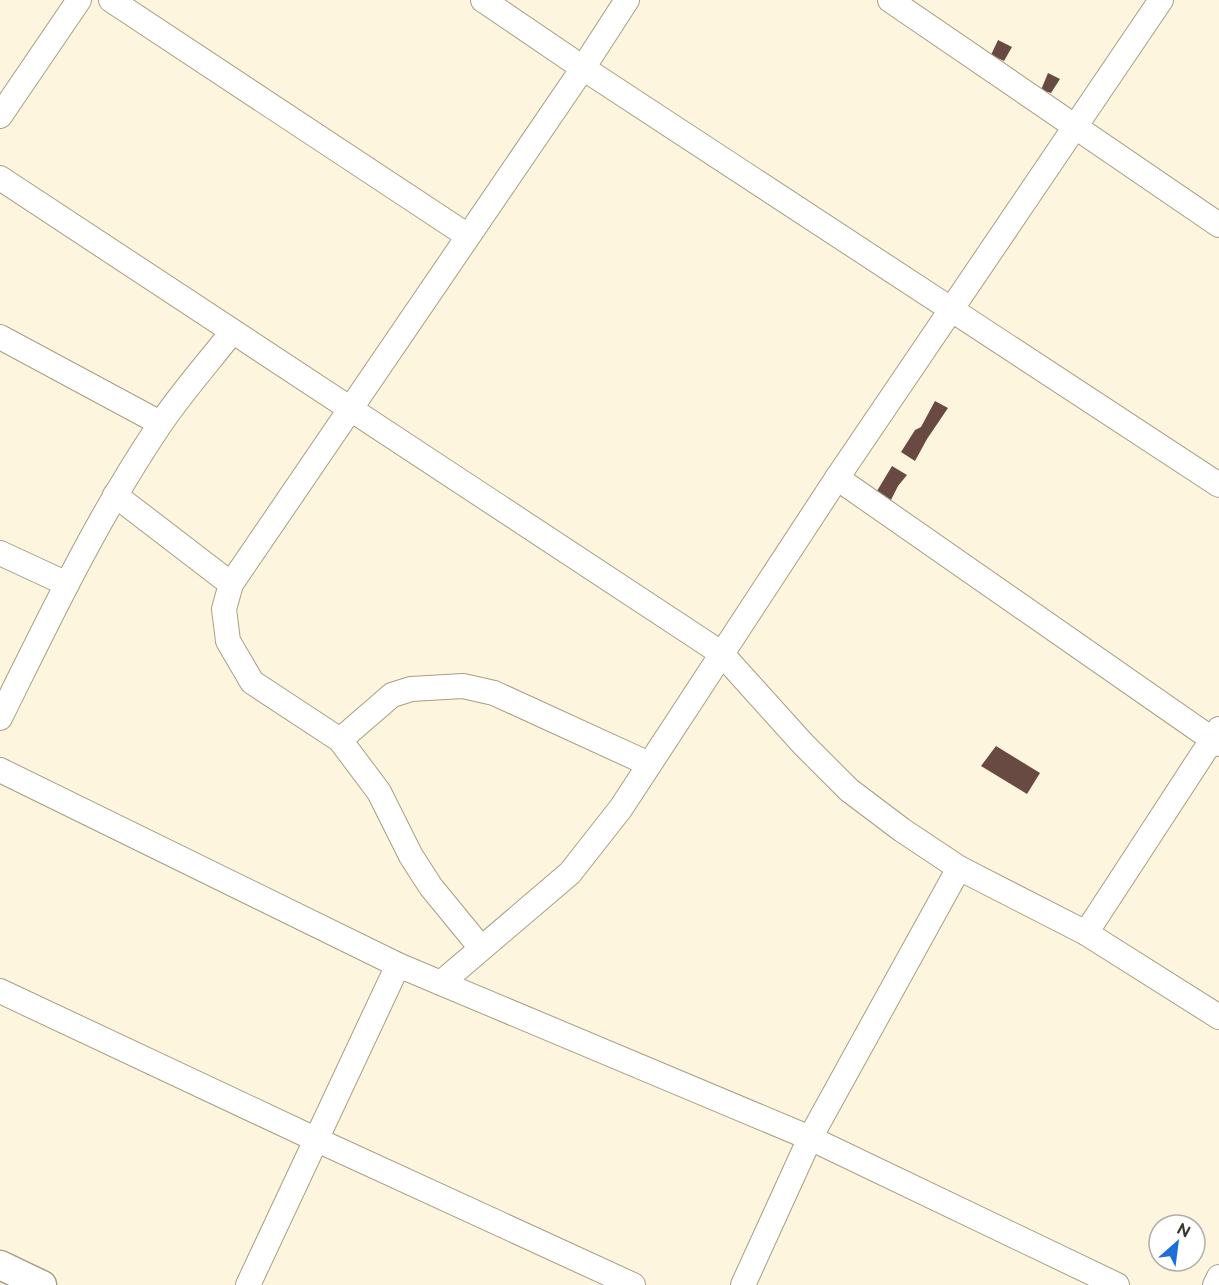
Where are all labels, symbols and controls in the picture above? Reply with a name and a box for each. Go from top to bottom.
north arrow [1147,1213,1207,1273]
text: N [1174,1219,1194,1241]

